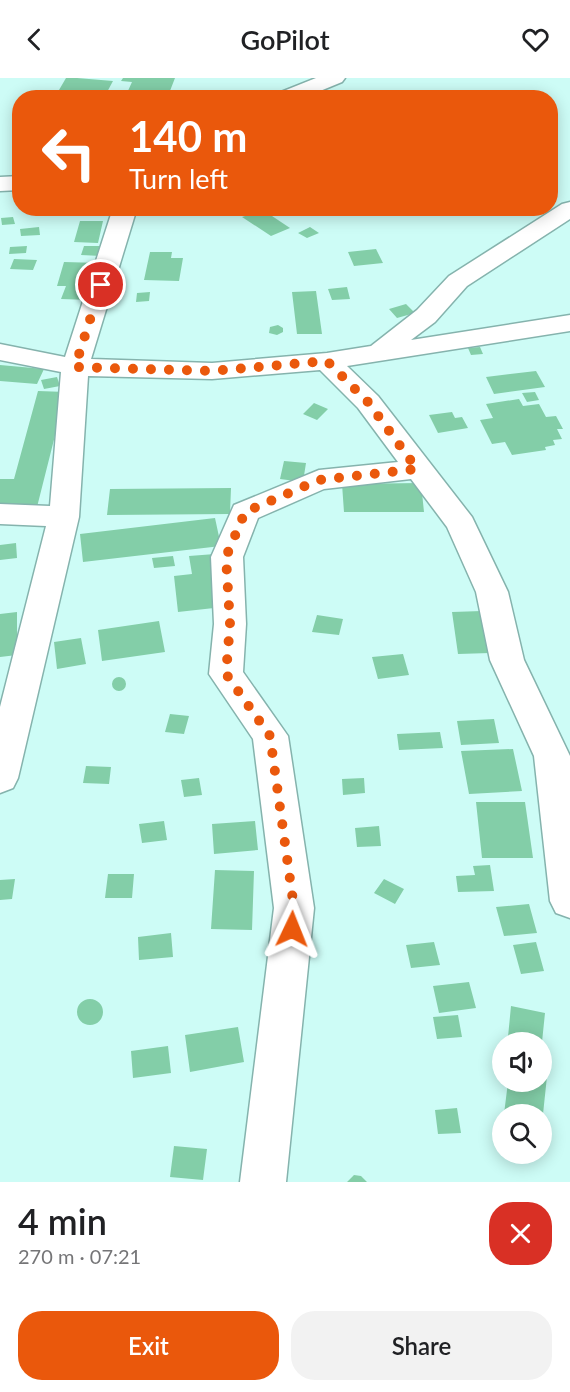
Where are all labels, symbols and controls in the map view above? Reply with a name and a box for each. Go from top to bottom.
icon: back [18,23,51,56]
text: GoPilot [240,23,330,56]
icon: heart [519,23,552,56]
text: 140 m [129,111,247,161]
icon: left [30,114,108,192]
text: Turn left [129,162,228,195]
pin [75,259,126,310]
icon: arrive [84,268,117,301]
position arrow [260,897,324,961]
map controls [492,1032,552,1164]
button: sound [492,1032,552,1092]
button: search [492,1104,552,1164]
text: 4 min [18,1199,107,1243]
button: close [489,1202,552,1265]
text: 270 m · 07:21 [18,1244,141,1268]
button: Exit [18,1311,279,1380]
button: Share [291,1311,552,1380]

